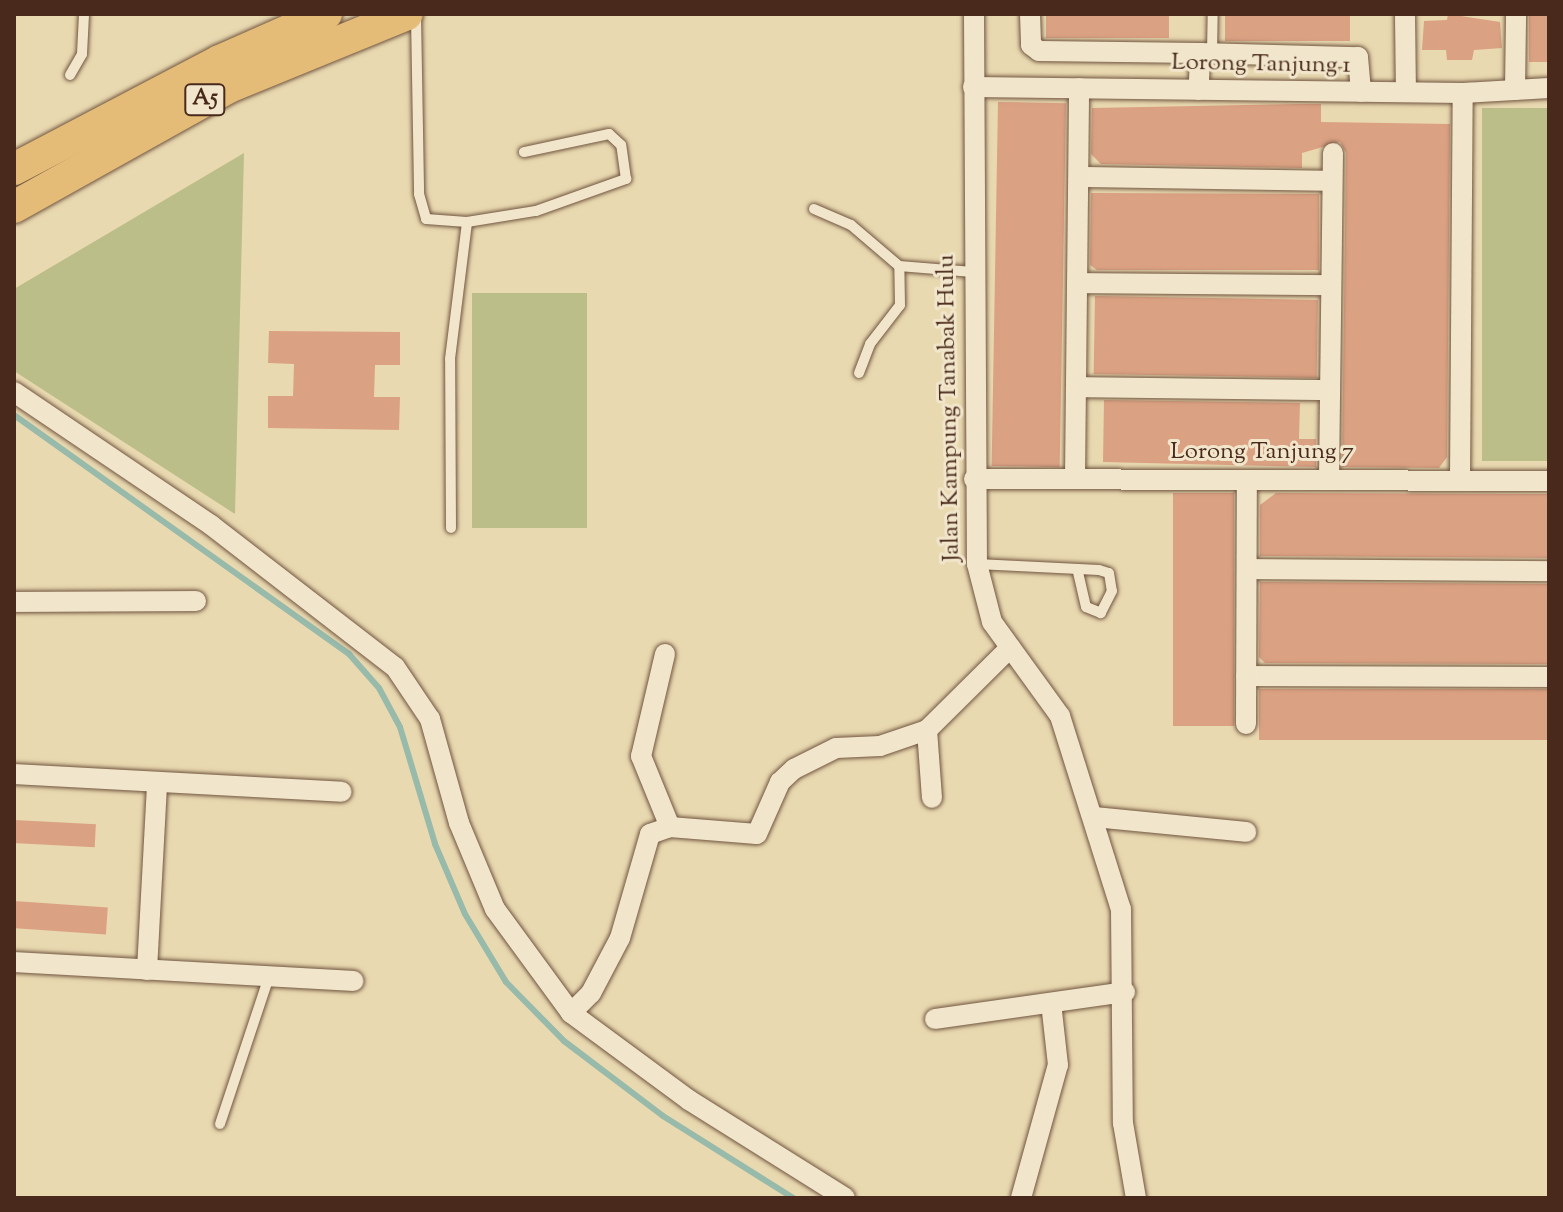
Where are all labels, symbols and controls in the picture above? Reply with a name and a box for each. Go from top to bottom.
street label: Lorong Tanjung 1 [1171,49,1351,81]
road number: A5 [183,82,227,118]
street label: Jalan Kampung Tanabak Hulu [933,254,967,562]
street label: Lorong Tanjung 7 [1170,439,1354,467]

